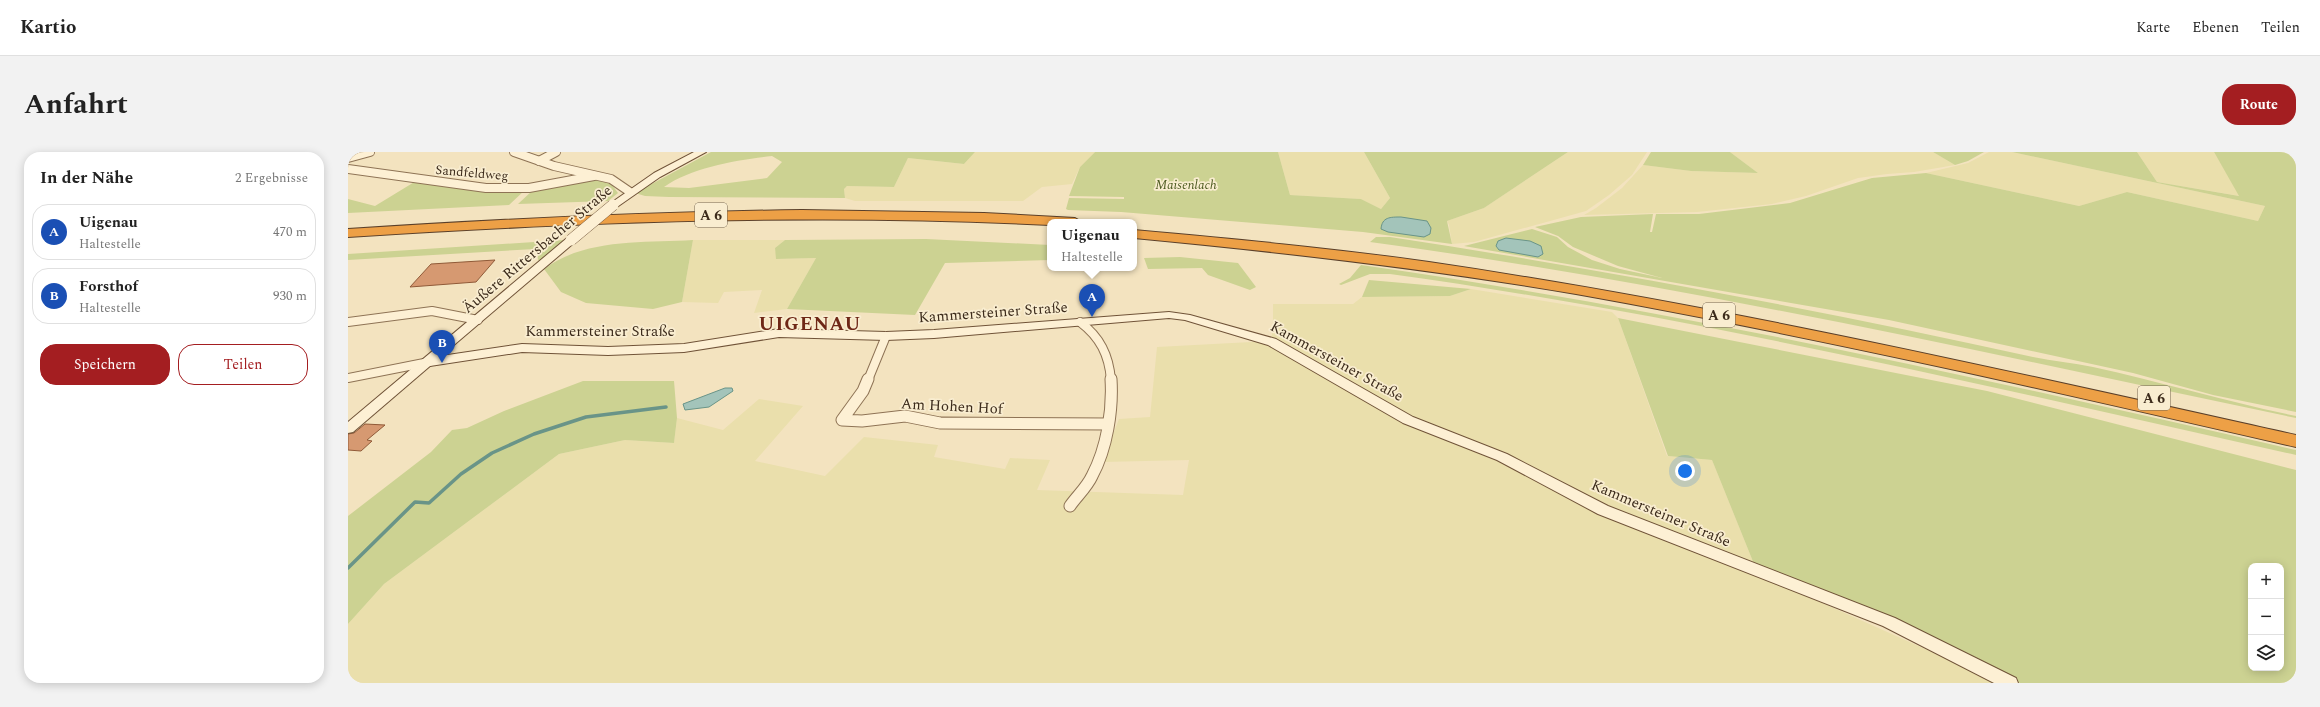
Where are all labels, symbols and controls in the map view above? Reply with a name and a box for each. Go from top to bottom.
text: Kartio [20,13,76,42]
text: Karte [2136,17,2170,38]
text: Ebenen [2192,17,2239,38]
text: Teilen [2261,17,2300,38]
text: Anfahrt [24,83,128,126]
button: Route [2222,84,2296,125]
street label: Sandfeldweg [435,160,509,186]
text: In der Nähe [40,165,133,191]
text: 2 Ergebnisse [235,168,308,188]
park label: Maisenlach [1155,175,1217,195]
street label: Äußere Rittersbacher Straße [457,180,617,319]
road number: A 6 [695,203,727,227]
text: Uigenau [79,211,138,234]
popup [1047,219,1137,271]
text: A [49,222,59,242]
text: 470 m [273,222,307,242]
text: Uigenau [1061,224,1120,247]
text: Haltestelle [79,234,141,254]
text: Haltestelle [1061,247,1123,267]
text: Forsthof [79,275,138,298]
pin: A [1079,284,1105,317]
text: B [49,286,59,306]
text: 930 m [273,286,307,306]
street label: Kammersteiner Straße [918,296,1068,329]
text: Haltestelle [79,298,141,318]
road number: A 6 [1703,303,1735,327]
district label: UIGENAU [759,310,862,339]
street label: Kammersteiner Straße [1266,315,1408,408]
street label: Kammersteiner Straße [525,320,675,343]
pin: B [429,330,455,363]
button: Speichern [40,344,170,385]
button: Teilen [178,344,308,385]
road number: A 6 [2138,386,2170,410]
street label: Am Hohen Hof [900,392,1005,421]
your location [1675,461,1695,481]
street label: Kammersteiner Straße [1588,474,1734,553]
map controls [2248,563,2284,671]
button: + [2248,563,2284,599]
button: − [2248,599,2284,635]
button: layers [2248,635,2284,671]

